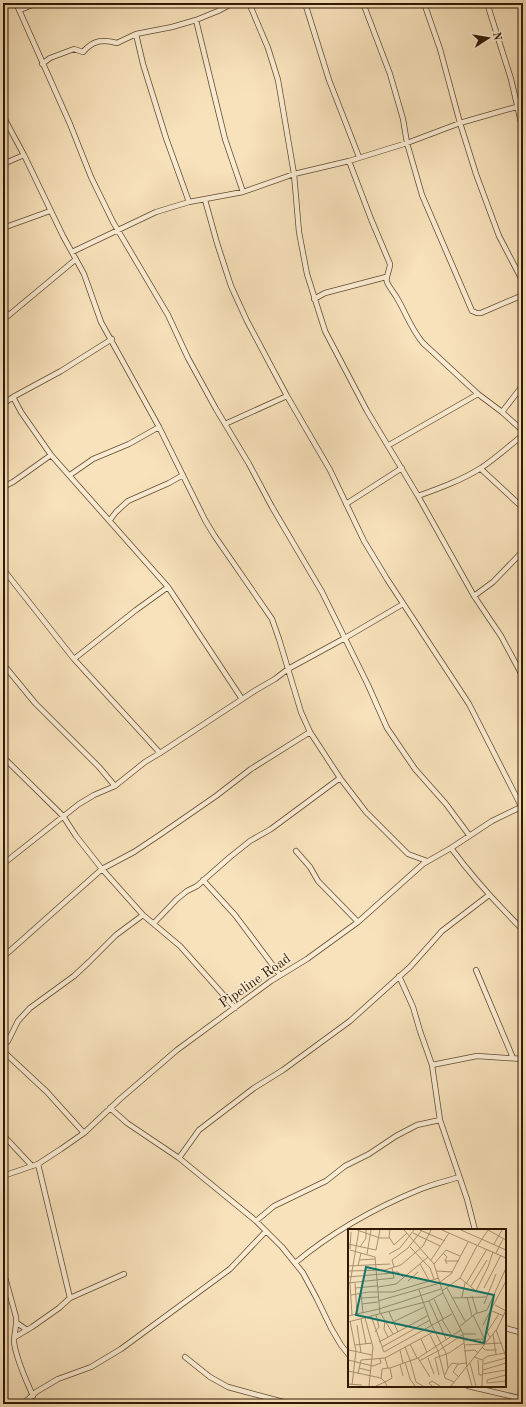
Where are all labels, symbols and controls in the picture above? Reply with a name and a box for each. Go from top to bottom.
north arrow [468,18,508,58]
text: N [490,31,503,42]
street label: Pipeline Road [217,951,293,1011]
inset map [348,1229,506,1387]

